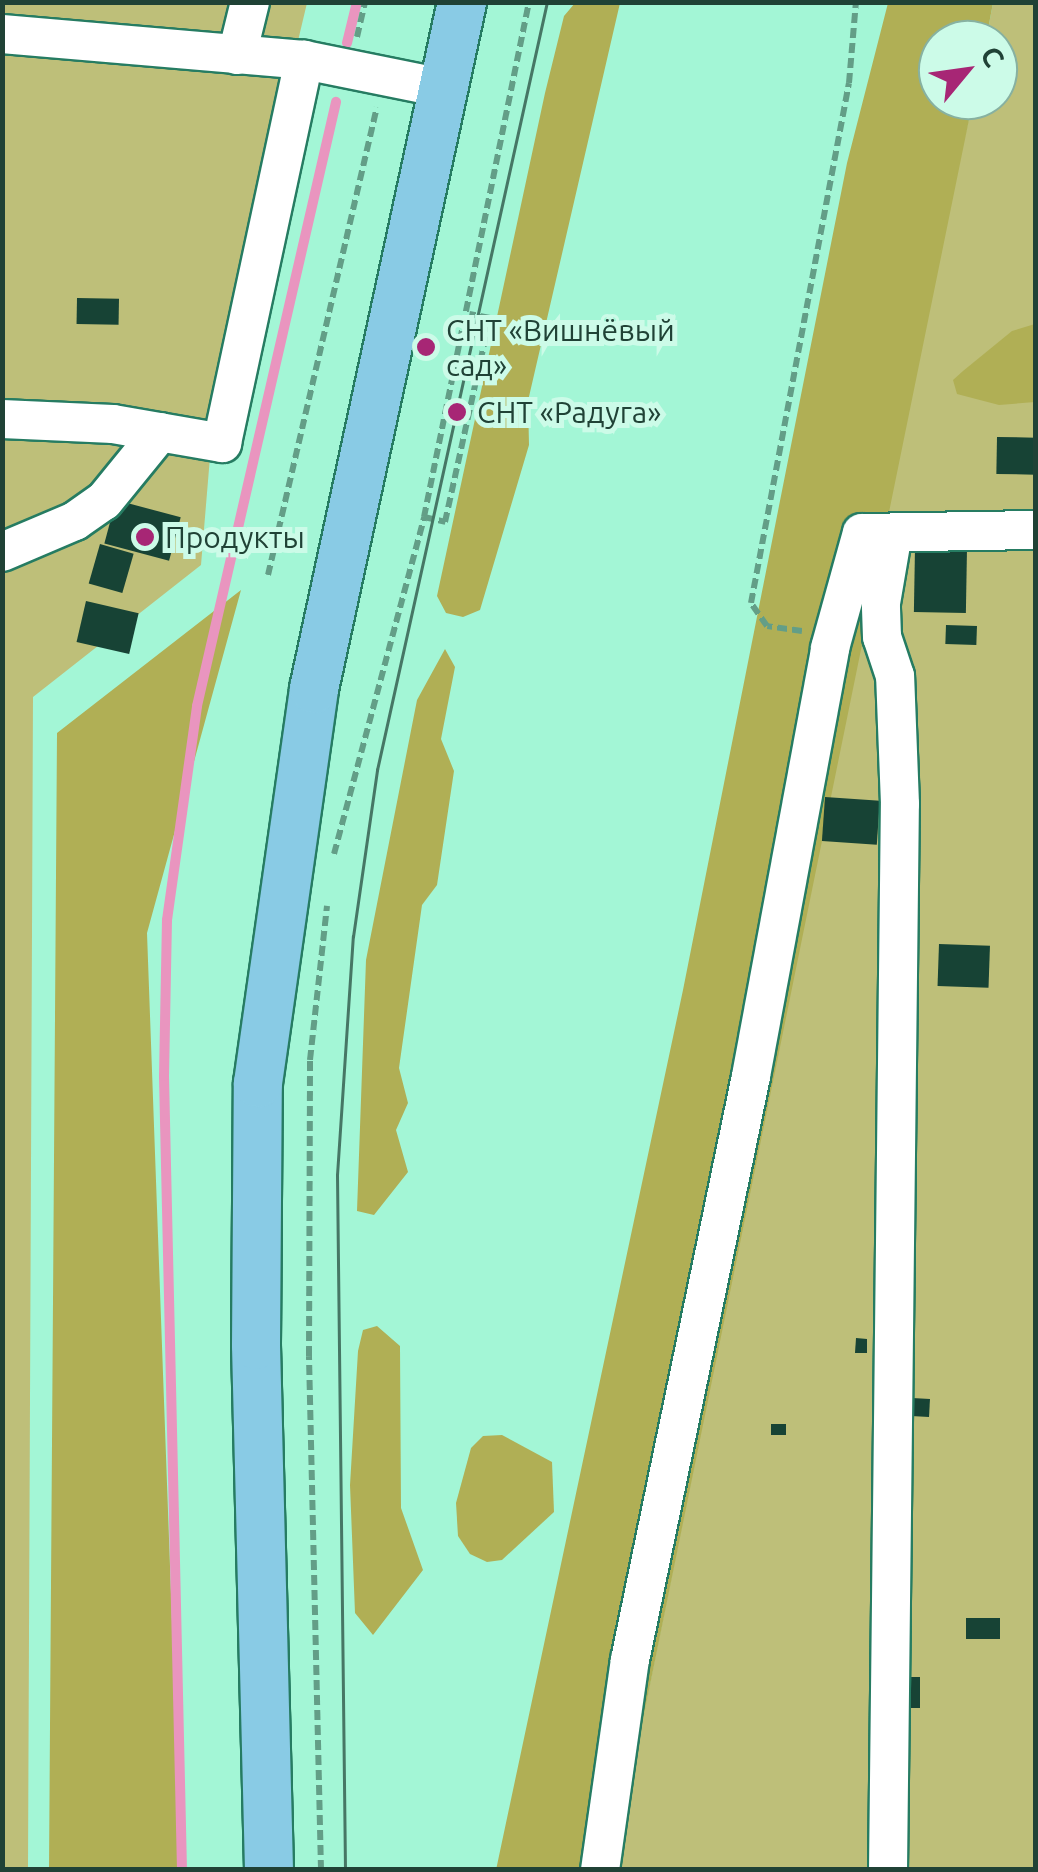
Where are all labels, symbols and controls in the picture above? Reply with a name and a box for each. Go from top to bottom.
north arrow [918,20,1018,120]
text: С [975,41,1011,72]
place label: СНТ «Вишнёвый сад» [446,312,675,382]
marker: СНТ «Вишнёвый сад» [415,336,437,358]
place label: СНТ «Радуга» [477,394,661,430]
marker: СНТ «Радуга» [446,401,468,423]
place label: Продукты [165,519,305,555]
marker: Продукты [134,526,156,548]

